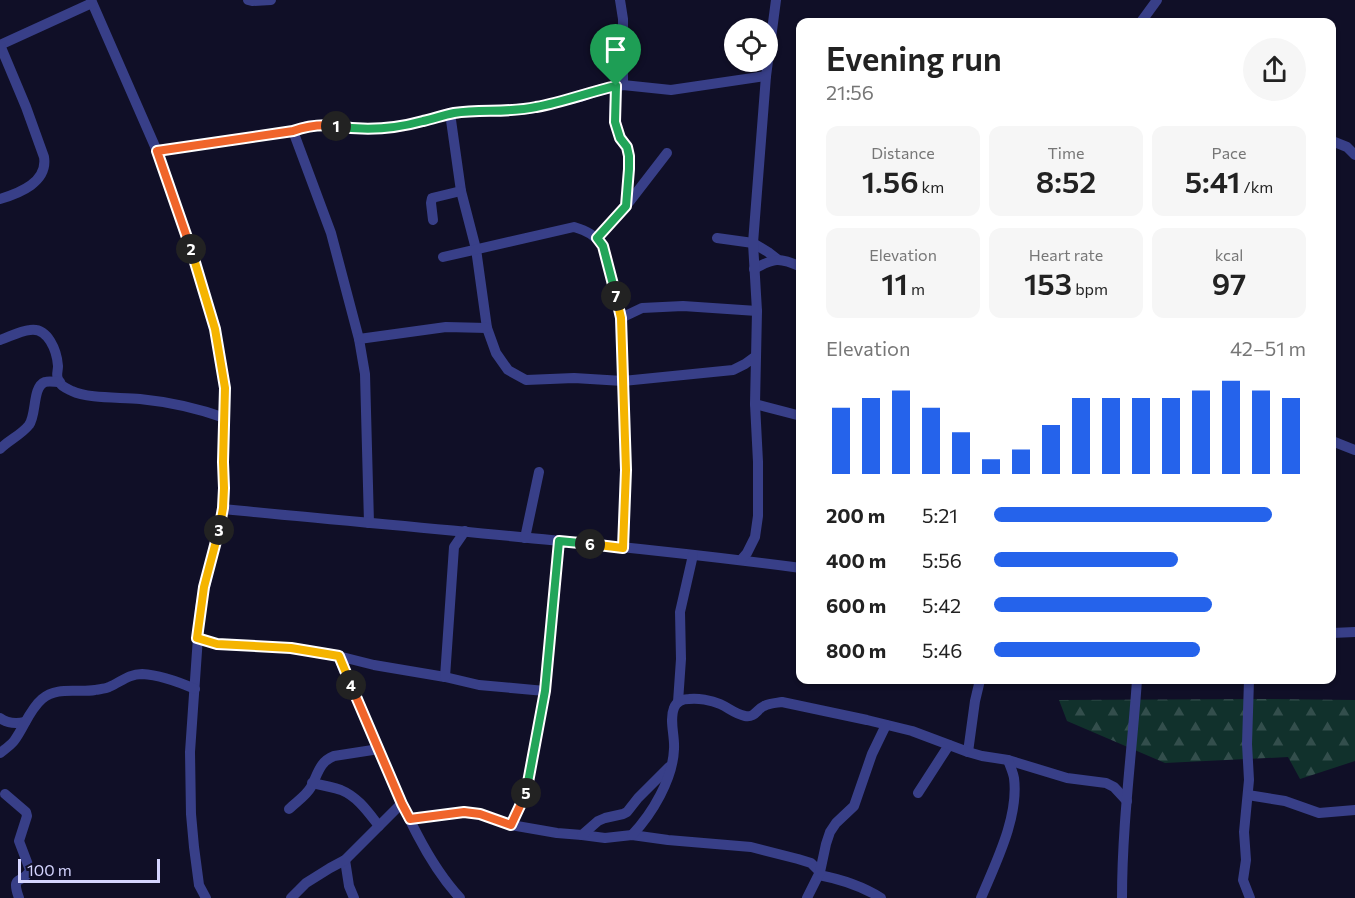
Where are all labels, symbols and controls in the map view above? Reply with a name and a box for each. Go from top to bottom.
map controls [724,18,778,72]
button: locate [724,18,778,72]
pin [590,24,641,86]
icon: arrive [599,33,632,66]
text: Evening run [826,37,1002,78]
button: share [1243,38,1306,101]
text: 21:56 [826,80,874,104]
pin: 1 [321,111,351,141]
text: 1 [332,116,340,135]
text: Distance [871,143,935,162]
text: Time [1048,143,1084,162]
text: Pace [1212,143,1246,162]
text: 1.56 [862,162,919,199]
text: 8:52 [1036,162,1096,199]
text: 5:41 [1185,162,1240,199]
text: km [919,177,944,196]
text: /km [1240,177,1273,196]
pin: 2 [176,234,206,264]
text: 2 [186,239,196,258]
text: Elevation [869,245,937,264]
text: Heart rate [1029,245,1103,264]
text: kcal [1215,245,1243,264]
text: 11 [881,264,908,301]
text: 153 [1024,264,1072,301]
text: 97 [1212,264,1246,301]
text: m [908,279,925,298]
text: bpm [1072,279,1108,298]
pin: 7 [601,281,631,311]
text: 7 [612,286,620,305]
text: Elevation [826,336,911,360]
text: 42–51 m [1230,336,1306,360]
text: 200 m [826,503,885,527]
text: 5:21 [922,503,958,527]
pin: 3 [204,515,234,545]
text: 3 [214,520,224,539]
pin: 6 [575,529,605,559]
text: 6 [585,534,595,553]
text: 400 m [826,548,886,572]
text: 5:56 [922,548,962,572]
text: 600 m [826,593,886,617]
text: 5:42 [922,593,961,617]
text: 800 m [826,638,886,662]
text: 5:46 [922,638,962,662]
pin: 4 [336,670,366,700]
text: 4 [346,675,356,694]
pin: 5 [511,778,541,808]
text: 5 [521,783,531,802]
scale bar [18,856,160,884]
text: 100 m [27,860,72,879]

